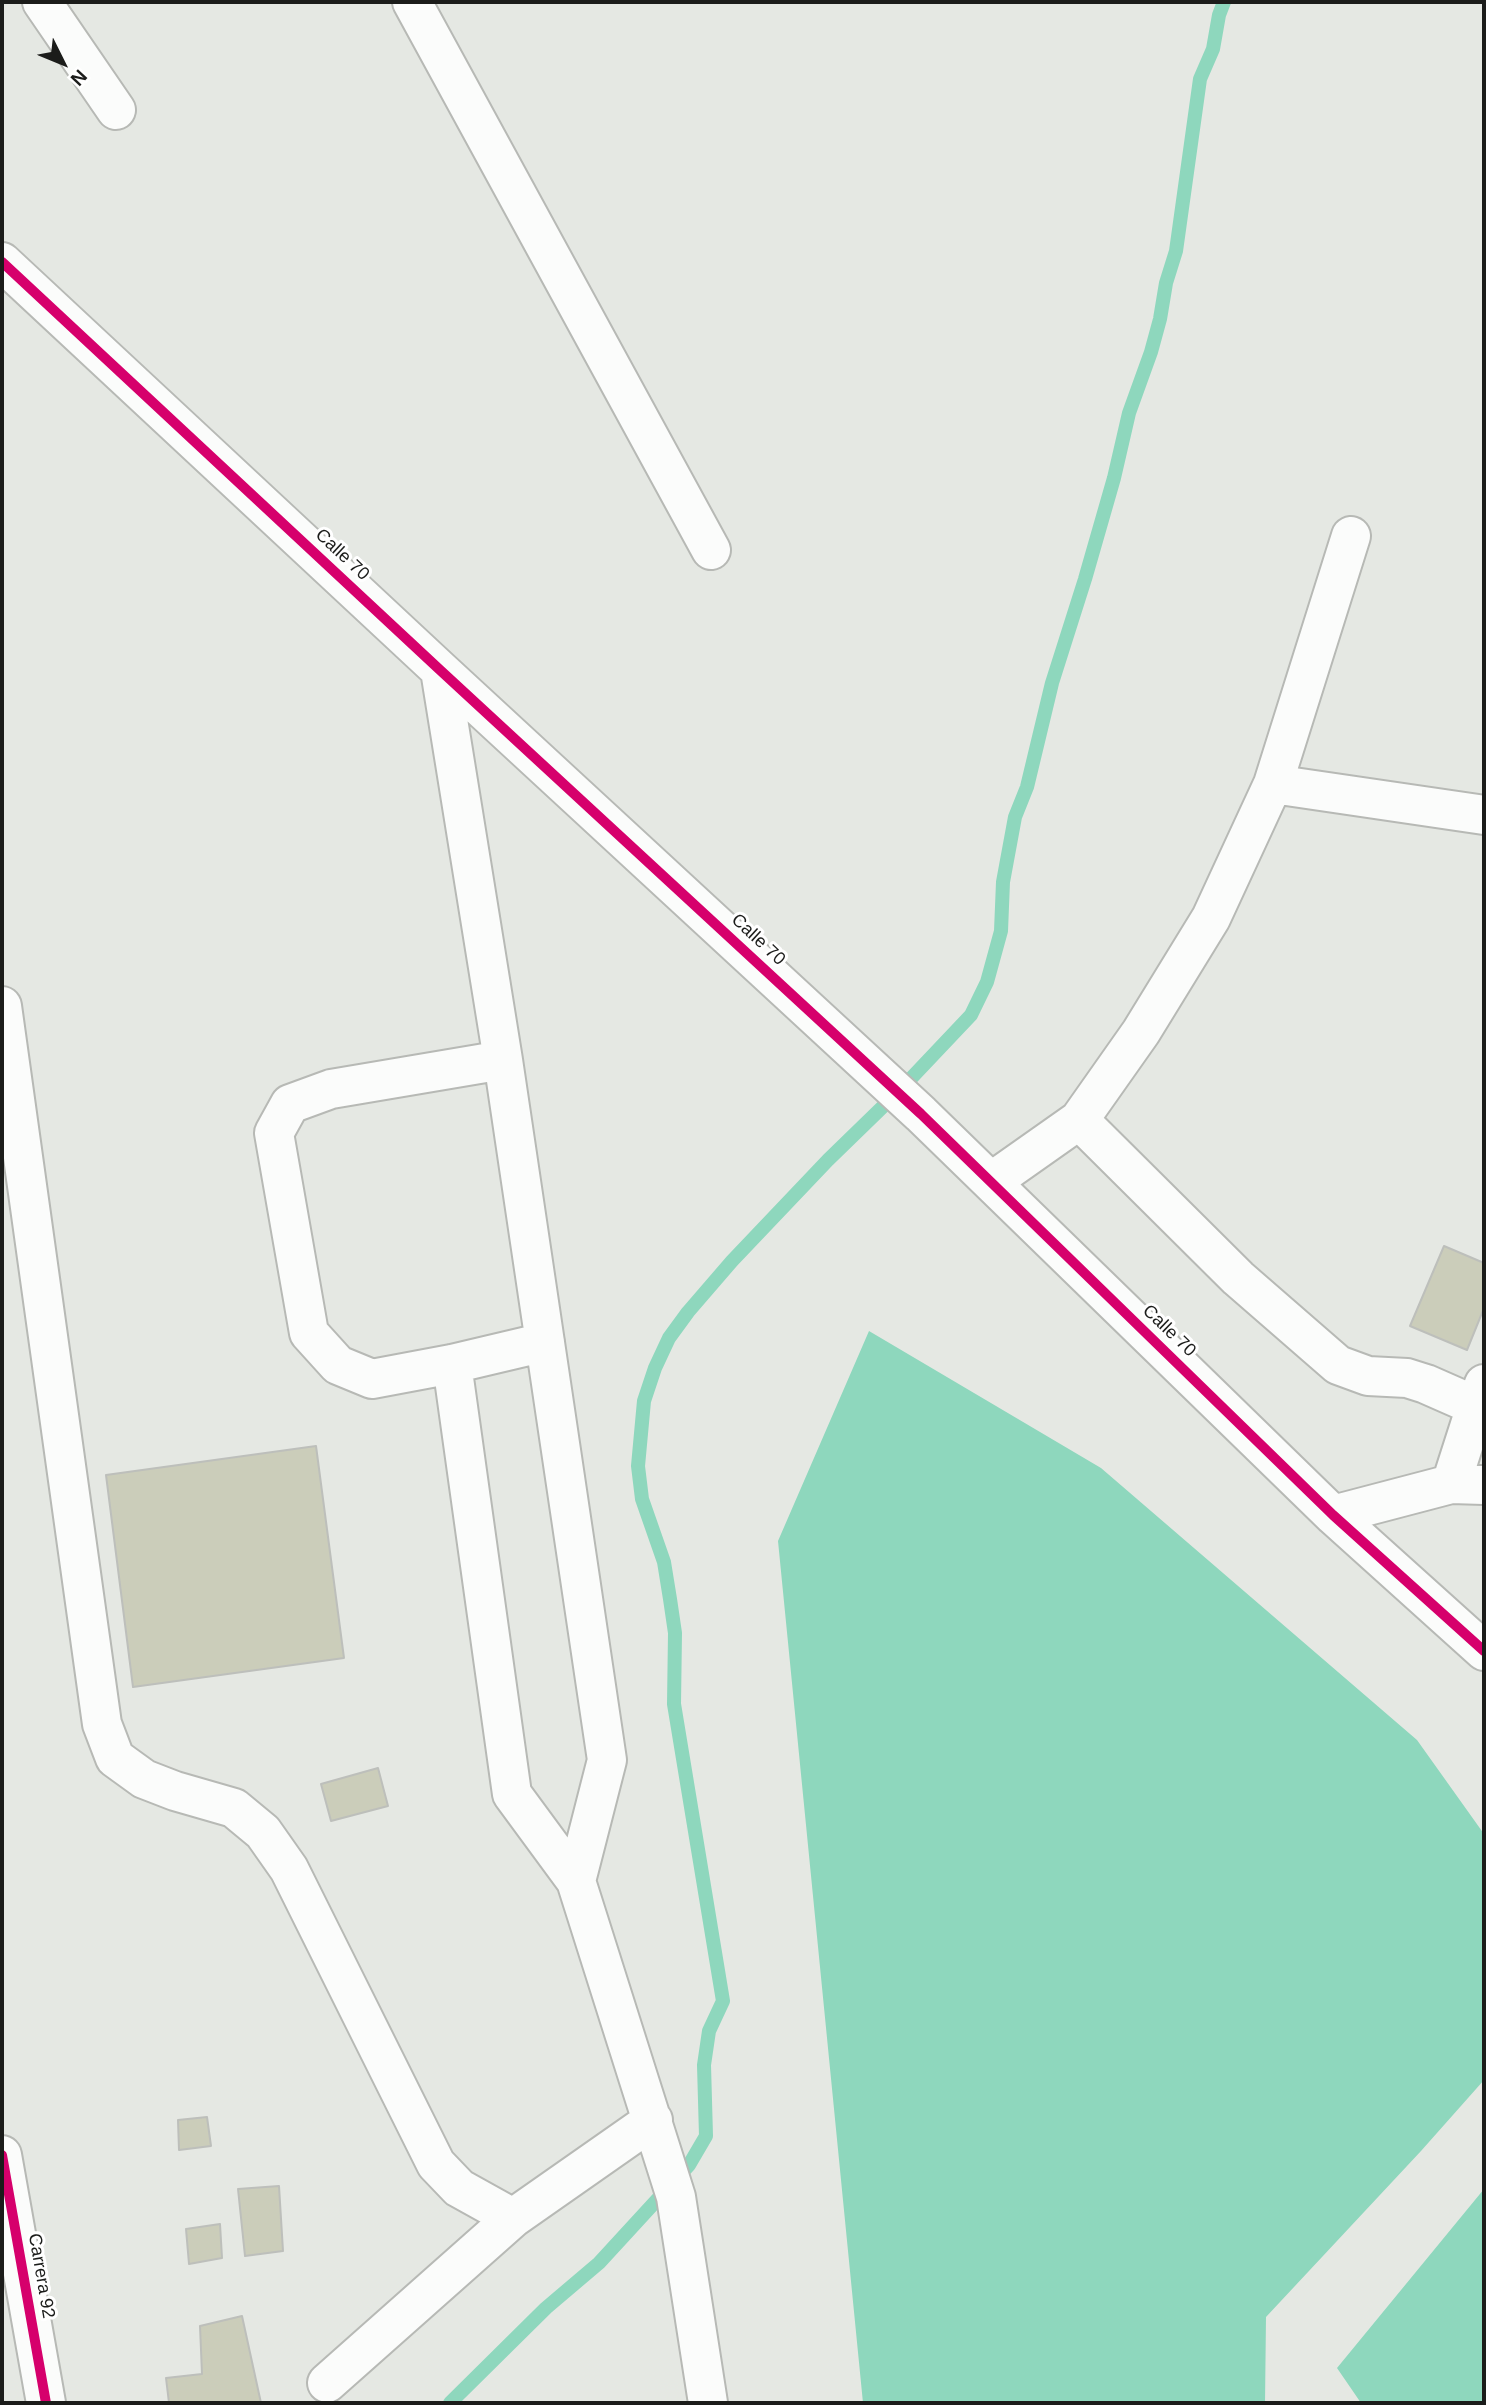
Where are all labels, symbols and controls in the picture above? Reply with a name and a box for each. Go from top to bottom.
north arrow [28,28,98,98]
text: N [66,65,91,90]
street label: Calle 70 [310,525,374,585]
street label: Calle 70 [726,910,790,970]
street label: Calle 70 [1138,1300,1200,1362]
street label: Carrera 92 [23,2232,59,2320]

